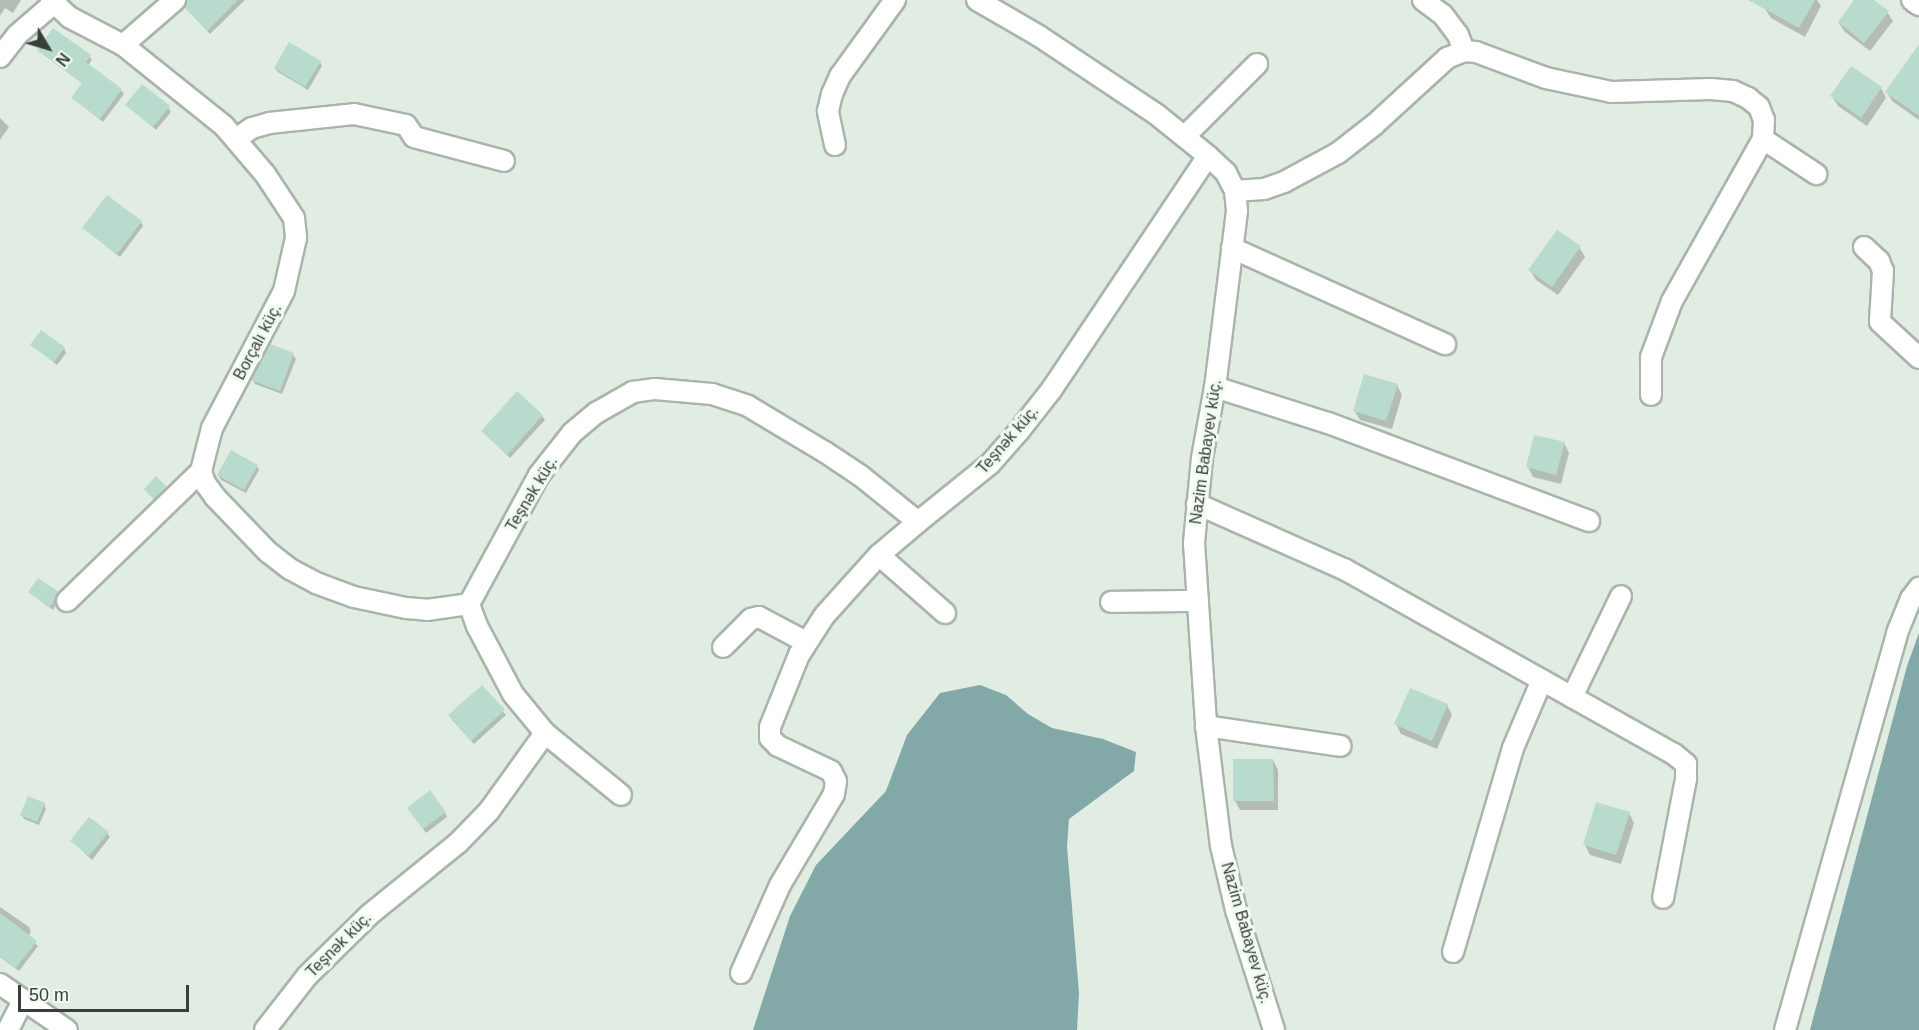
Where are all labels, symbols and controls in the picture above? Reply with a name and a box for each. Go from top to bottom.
north arrow [18,18,78,78]
text: N [52,50,73,69]
street label: Borçalı küç. [230,301,286,383]
street label: Nazim Babayev küç. [1186,378,1226,526]
street label: Teşnək küç. [973,402,1043,478]
street label: Teşnək küç. [502,453,562,535]
street label: Nazim Babayev küç. [1217,860,1275,1006]
street label: Teşnək küç. [302,908,376,982]
scale bar [21,973,192,1011]
text: 50 m [29,985,69,1005]

